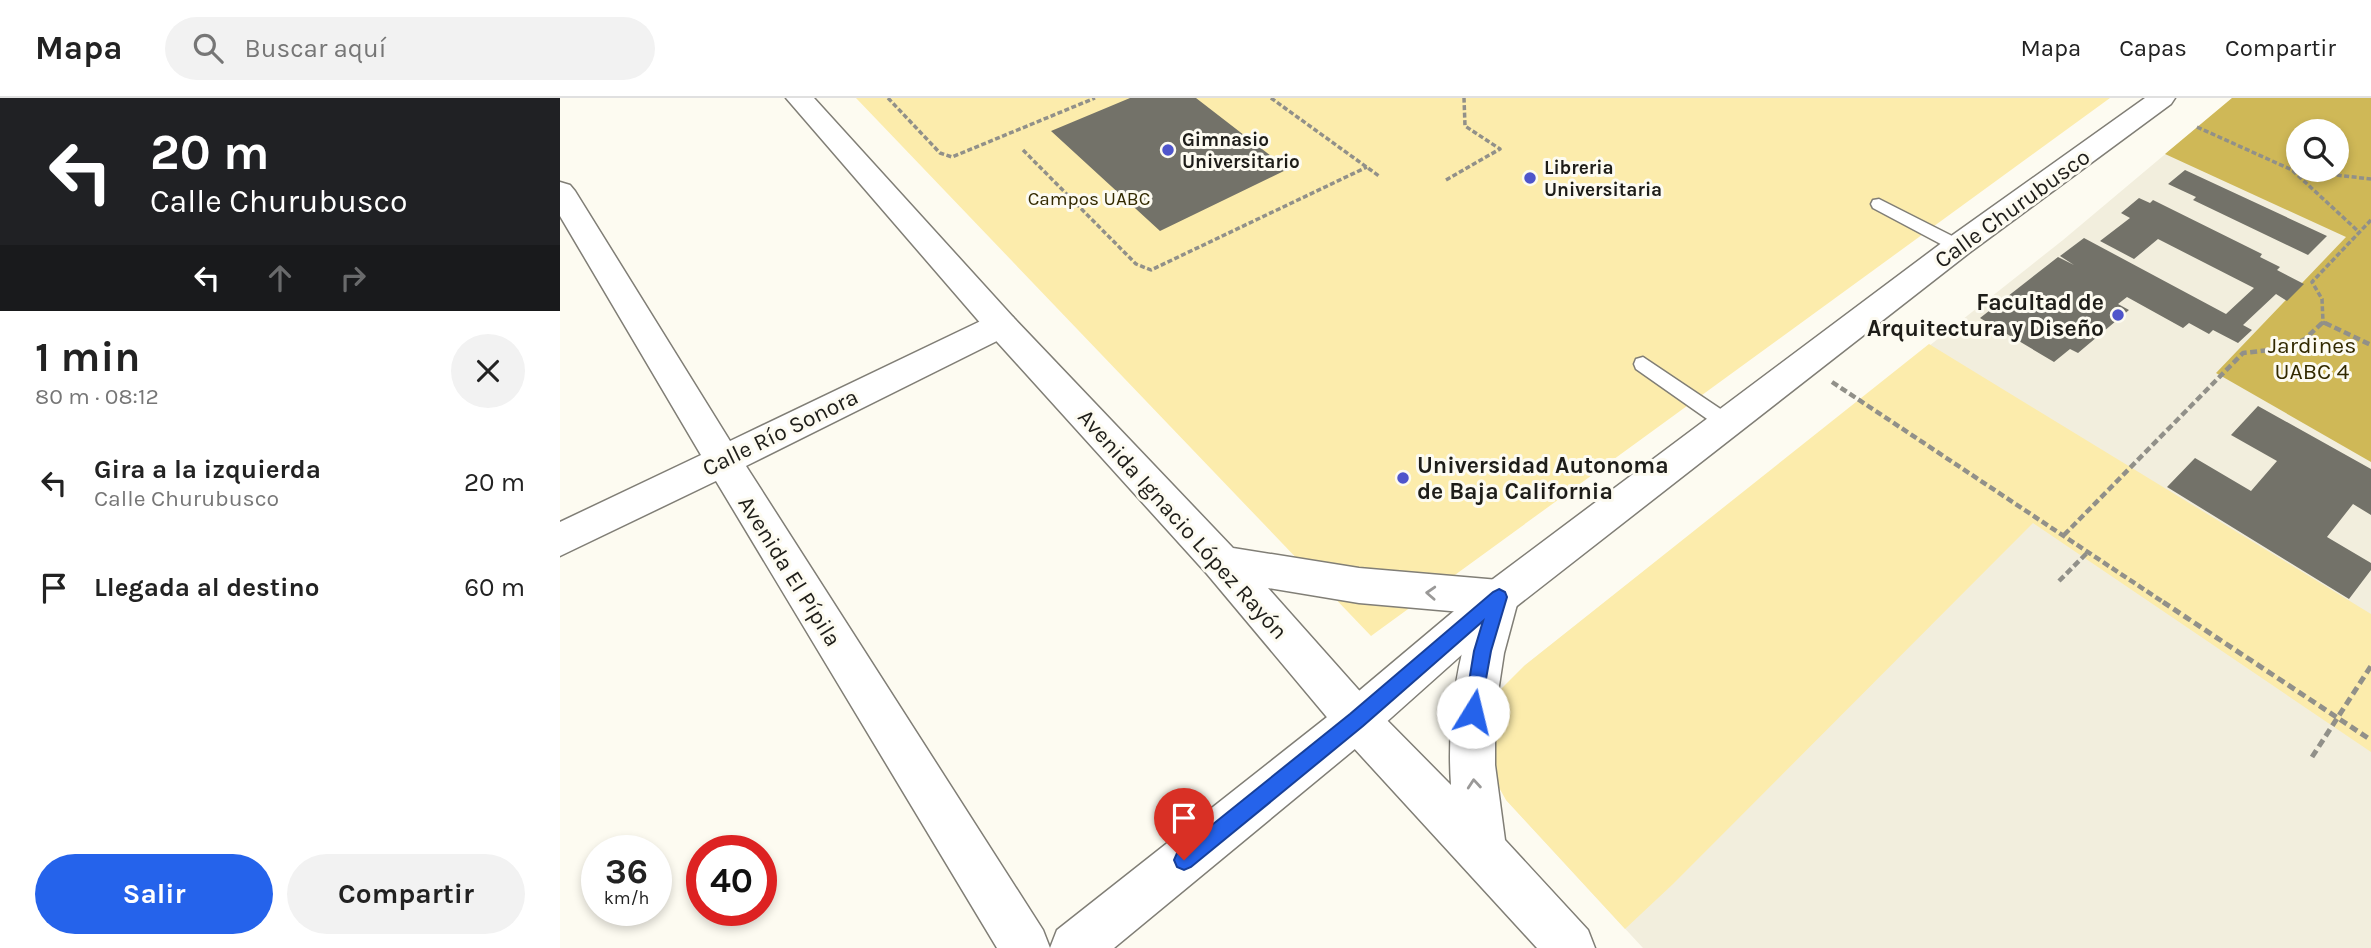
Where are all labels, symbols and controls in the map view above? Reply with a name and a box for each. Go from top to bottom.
search box [165,17,655,80]
text: Mapa [35,29,123,67]
icon: search [189,29,227,67]
text: Buscar aquí [245,33,386,64]
text: Mapa [2020,34,2081,62]
text: Capas [2119,34,2187,62]
text: Compartir [2225,34,2336,62]
map controls [2286,119,2349,182]
button: search [2286,119,2349,182]
text: 20 m [150,124,270,181]
icon: left [35,126,126,217]
place label: Gimnasio Universitario [1182,129,1300,173]
marker: Gimnasio Universitario [1160,142,1176,158]
street label: Calle Churubusco [1929,143,2095,274]
place label: Libreria Universitaria [1544,157,1662,201]
marker: Libreria Universitaria [1522,170,1538,186]
text: Calle Churubusco [150,183,408,220]
park label: Campos UABC [1028,188,1150,210]
icon: left [188,259,226,297]
icon: ahead [261,259,299,297]
icon: right [334,259,372,297]
place label: Facultad de Arquitectura y Diseño [1867,289,2104,342]
marker: Facultad de Arquitectura y Diseño [2110,307,2126,323]
text: 1 min [35,332,140,382]
park label: Jardines UABC 4 [2268,332,2356,385]
button: close [451,334,525,408]
text: 80 m · 08:12 [35,383,159,410]
street label: Calle Río Sonora [698,383,862,482]
street label: Avenida Ignacio López Rayón [1072,404,1293,645]
place label: Universidad Autonoma de Baja California [1417,452,1669,505]
text: Gira a la izquierda [94,454,321,485]
icon: left [35,464,73,502]
text: 20 m [464,467,525,498]
marker: Universidad Autonoma de Baja California [1395,470,1411,486]
text: Calle Churubusco [94,485,279,512]
street label: Avenida El Pípila [732,491,847,652]
icon: arrive [35,569,73,607]
text: Llegada al destino [94,572,320,603]
text: 60 m [464,572,525,603]
one-way arrow [1425,586,1436,601]
position arrow [1436,675,1510,749]
one-way arrow [1467,778,1482,789]
pin [1154,788,1214,860]
icon: arrive [1165,799,1203,837]
speed limit sign: 40 [686,835,777,926]
text: 36 [605,851,648,892]
button: Salir [35,854,273,934]
button: Compartir [287,854,525,934]
text: km/h [604,887,649,909]

